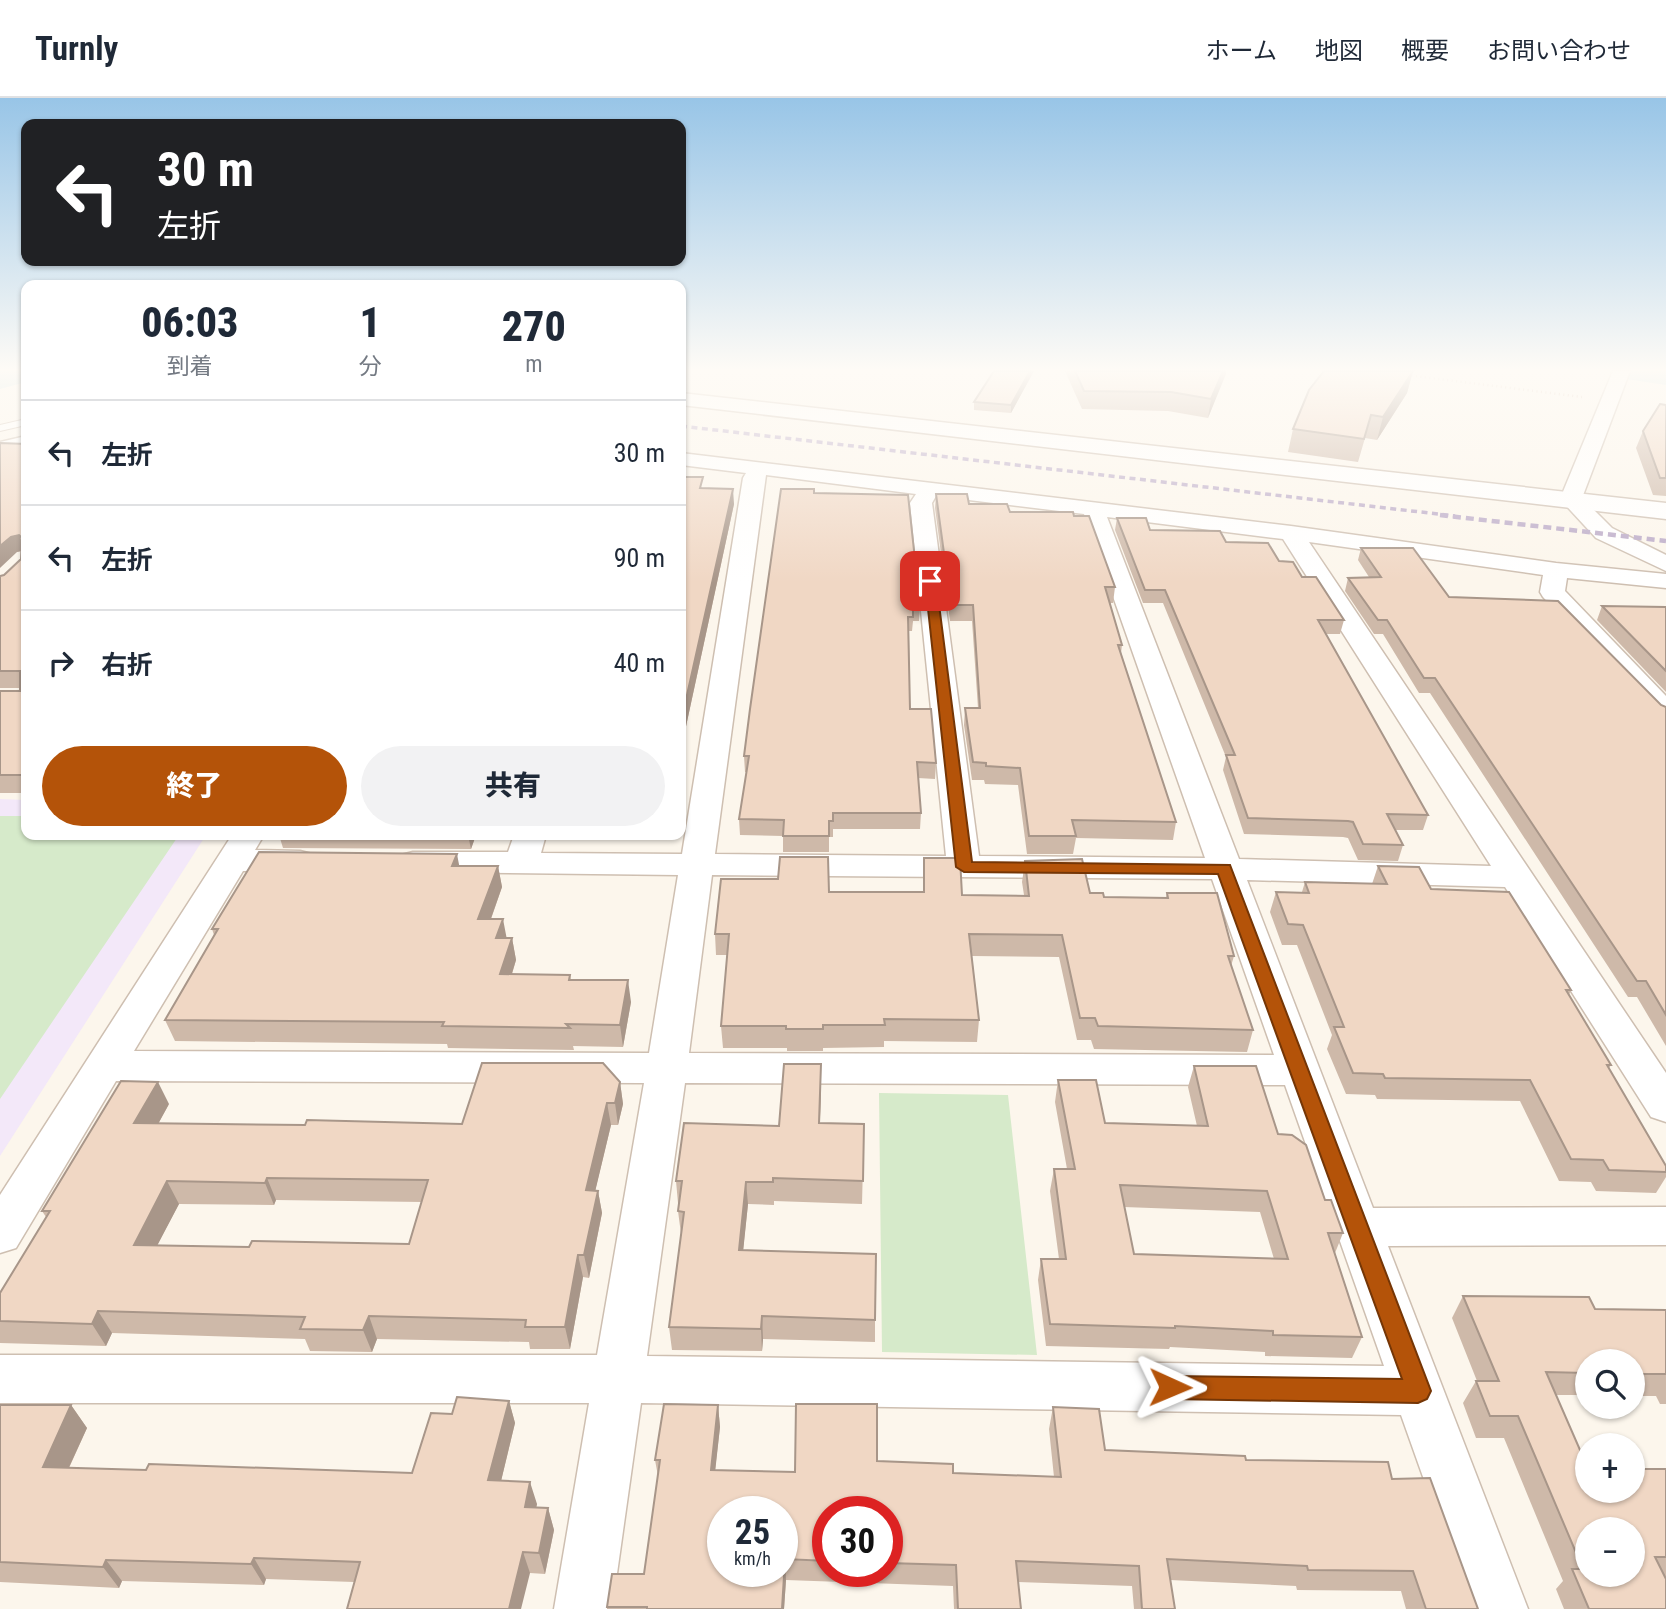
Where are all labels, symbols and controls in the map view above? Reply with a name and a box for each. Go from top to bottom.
text: Turnly [35,29,118,68]
text: ホーム [1206,37,1277,65]
text: 地図 [1315,37,1363,65]
text: 概要 [1401,37,1449,65]
text: お問い合わせ [1487,37,1631,65]
text: 30 m [157,141,254,198]
icon: left [42,147,133,238]
text: 左折 [157,207,221,245]
text: 06:03 [141,298,238,347]
text: 1 [359,298,381,347]
text: 270 [502,302,566,351]
text: m [525,351,542,378]
text: 到着 [167,353,213,380]
text: 分 [359,353,382,380]
icon: left [42,434,80,472]
text: 30 m [614,438,665,468]
text: 左折 [101,440,153,470]
icon: left [42,539,80,577]
text: 90 m [614,543,665,573]
text: 左折 [101,545,153,575]
pin [900,551,960,611]
icon: arrive [911,562,949,600]
icon: right [42,644,80,682]
text: 40 m [614,648,665,678]
text: 右折 [101,650,153,680]
button: 終了 [42,746,347,826]
button: 共有 [361,746,665,826]
map controls [1575,1349,1645,1587]
button: search [1575,1349,1645,1419]
position arrow [1133,1350,1207,1424]
button: + [1575,1433,1645,1503]
speed limit sign: 30 [812,1496,903,1587]
text: 25 [735,1512,770,1553]
button: − [1575,1517,1645,1587]
text: km/h [734,1548,771,1569]

